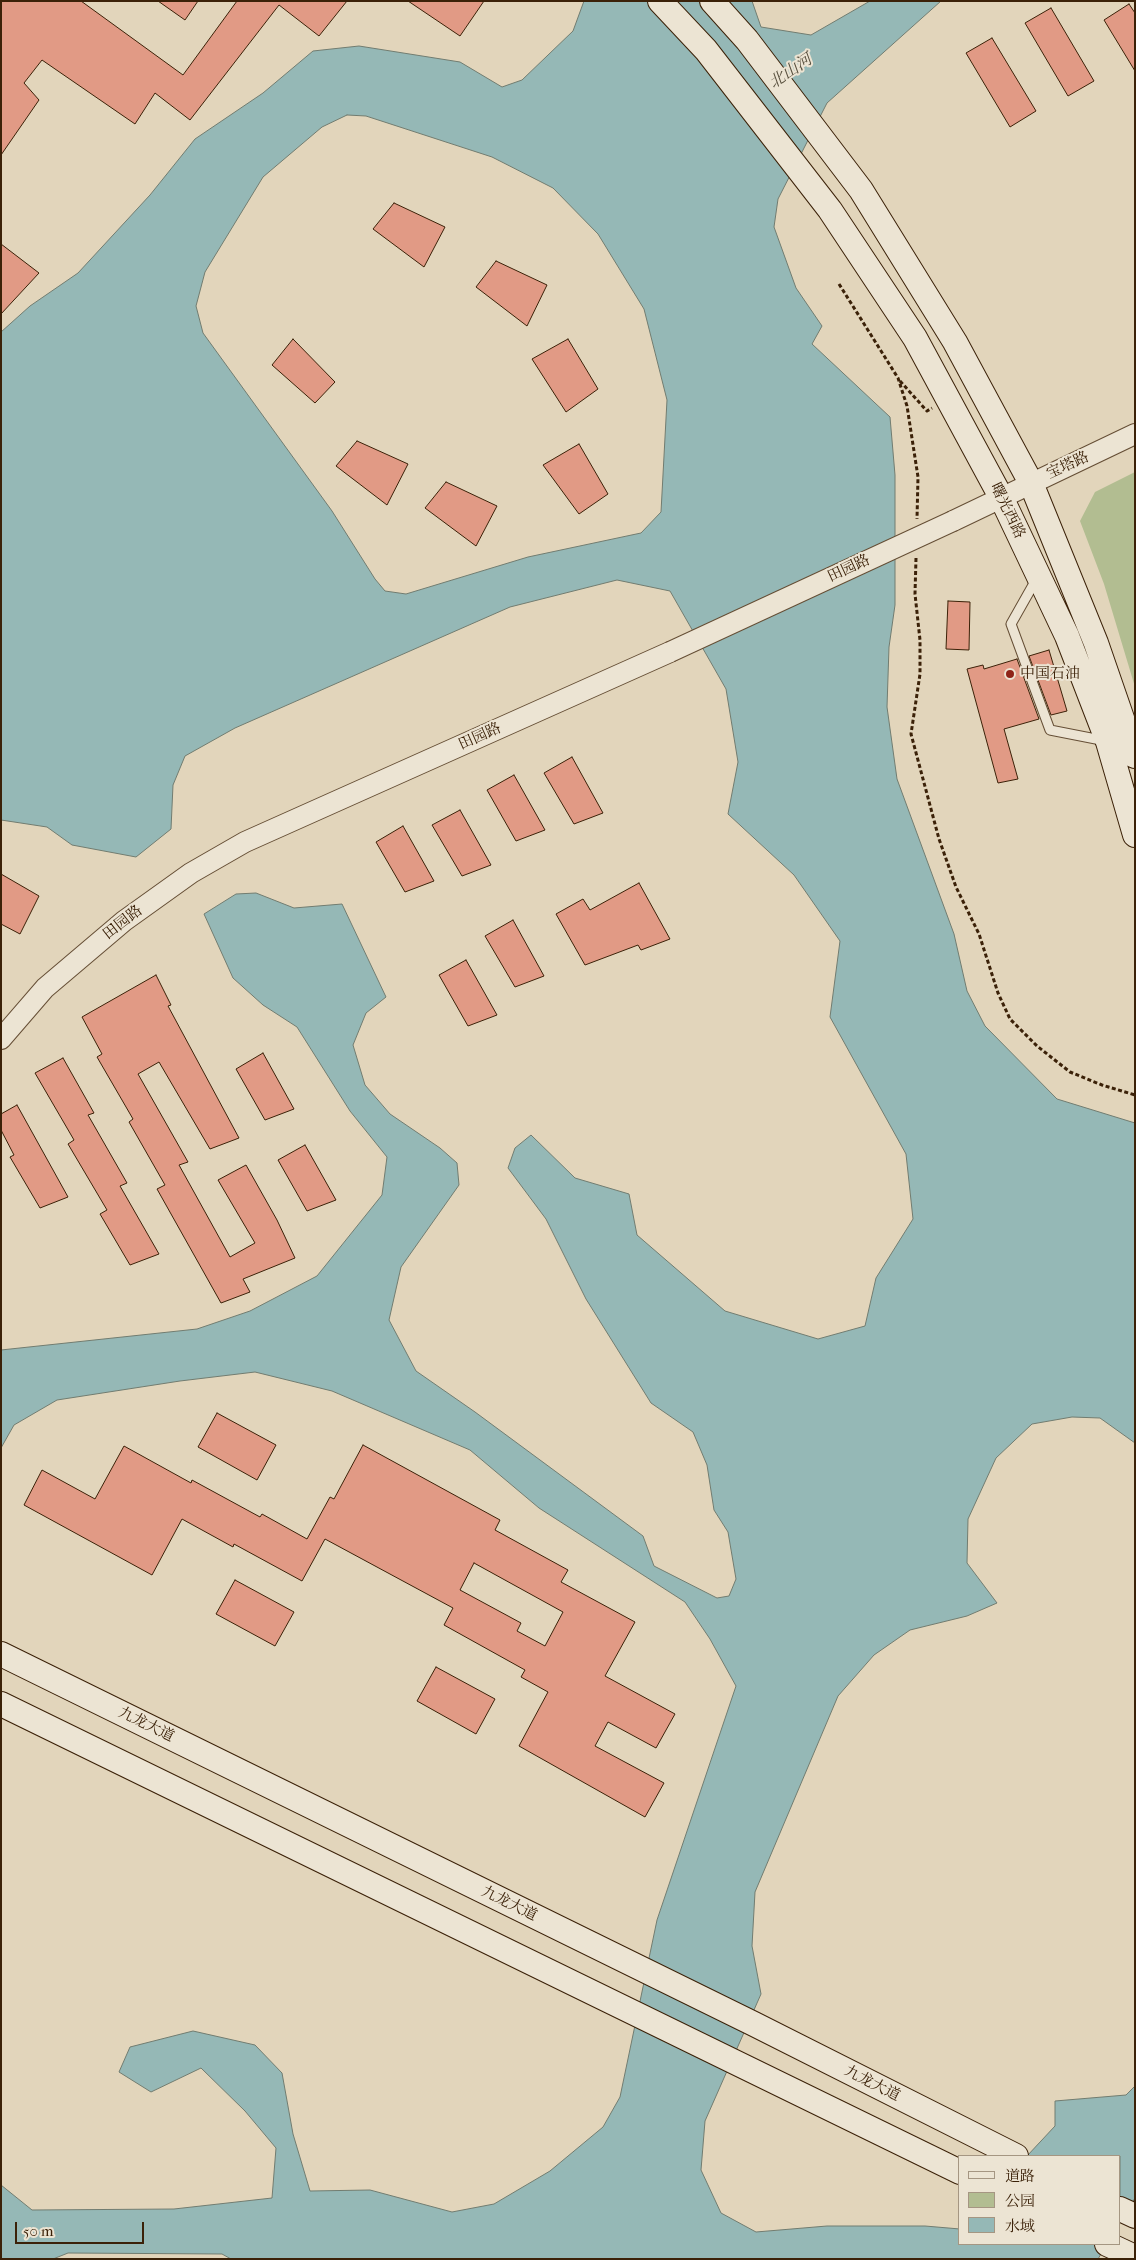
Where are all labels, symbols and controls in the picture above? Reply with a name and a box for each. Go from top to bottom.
water label: 北山河 [766,51,816,93]
street label: 宝塔路 [1044,448,1092,484]
street label: 曙光西路 [986,480,1028,542]
street label: 田园路 [825,551,873,587]
place label: 中国石油 [1020,665,1080,683]
marker: 中国石油 [1004,668,1016,680]
street label: 田园路 [456,720,504,754]
street label: 田园路 [100,902,146,944]
street label: 九龙大道 [115,1704,177,1746]
street label: 九龙大道 [478,1883,540,1925]
street label: 九龙大道 [841,2062,903,2106]
legend [958,2155,1121,2245]
text: 道路 [1005,2167,1035,2185]
text: 公园 [1005,2192,1035,2210]
scale bar [18,2212,146,2244]
text: 水域 [1005,2217,1035,2235]
text: 50 m [23,2222,53,2240]

